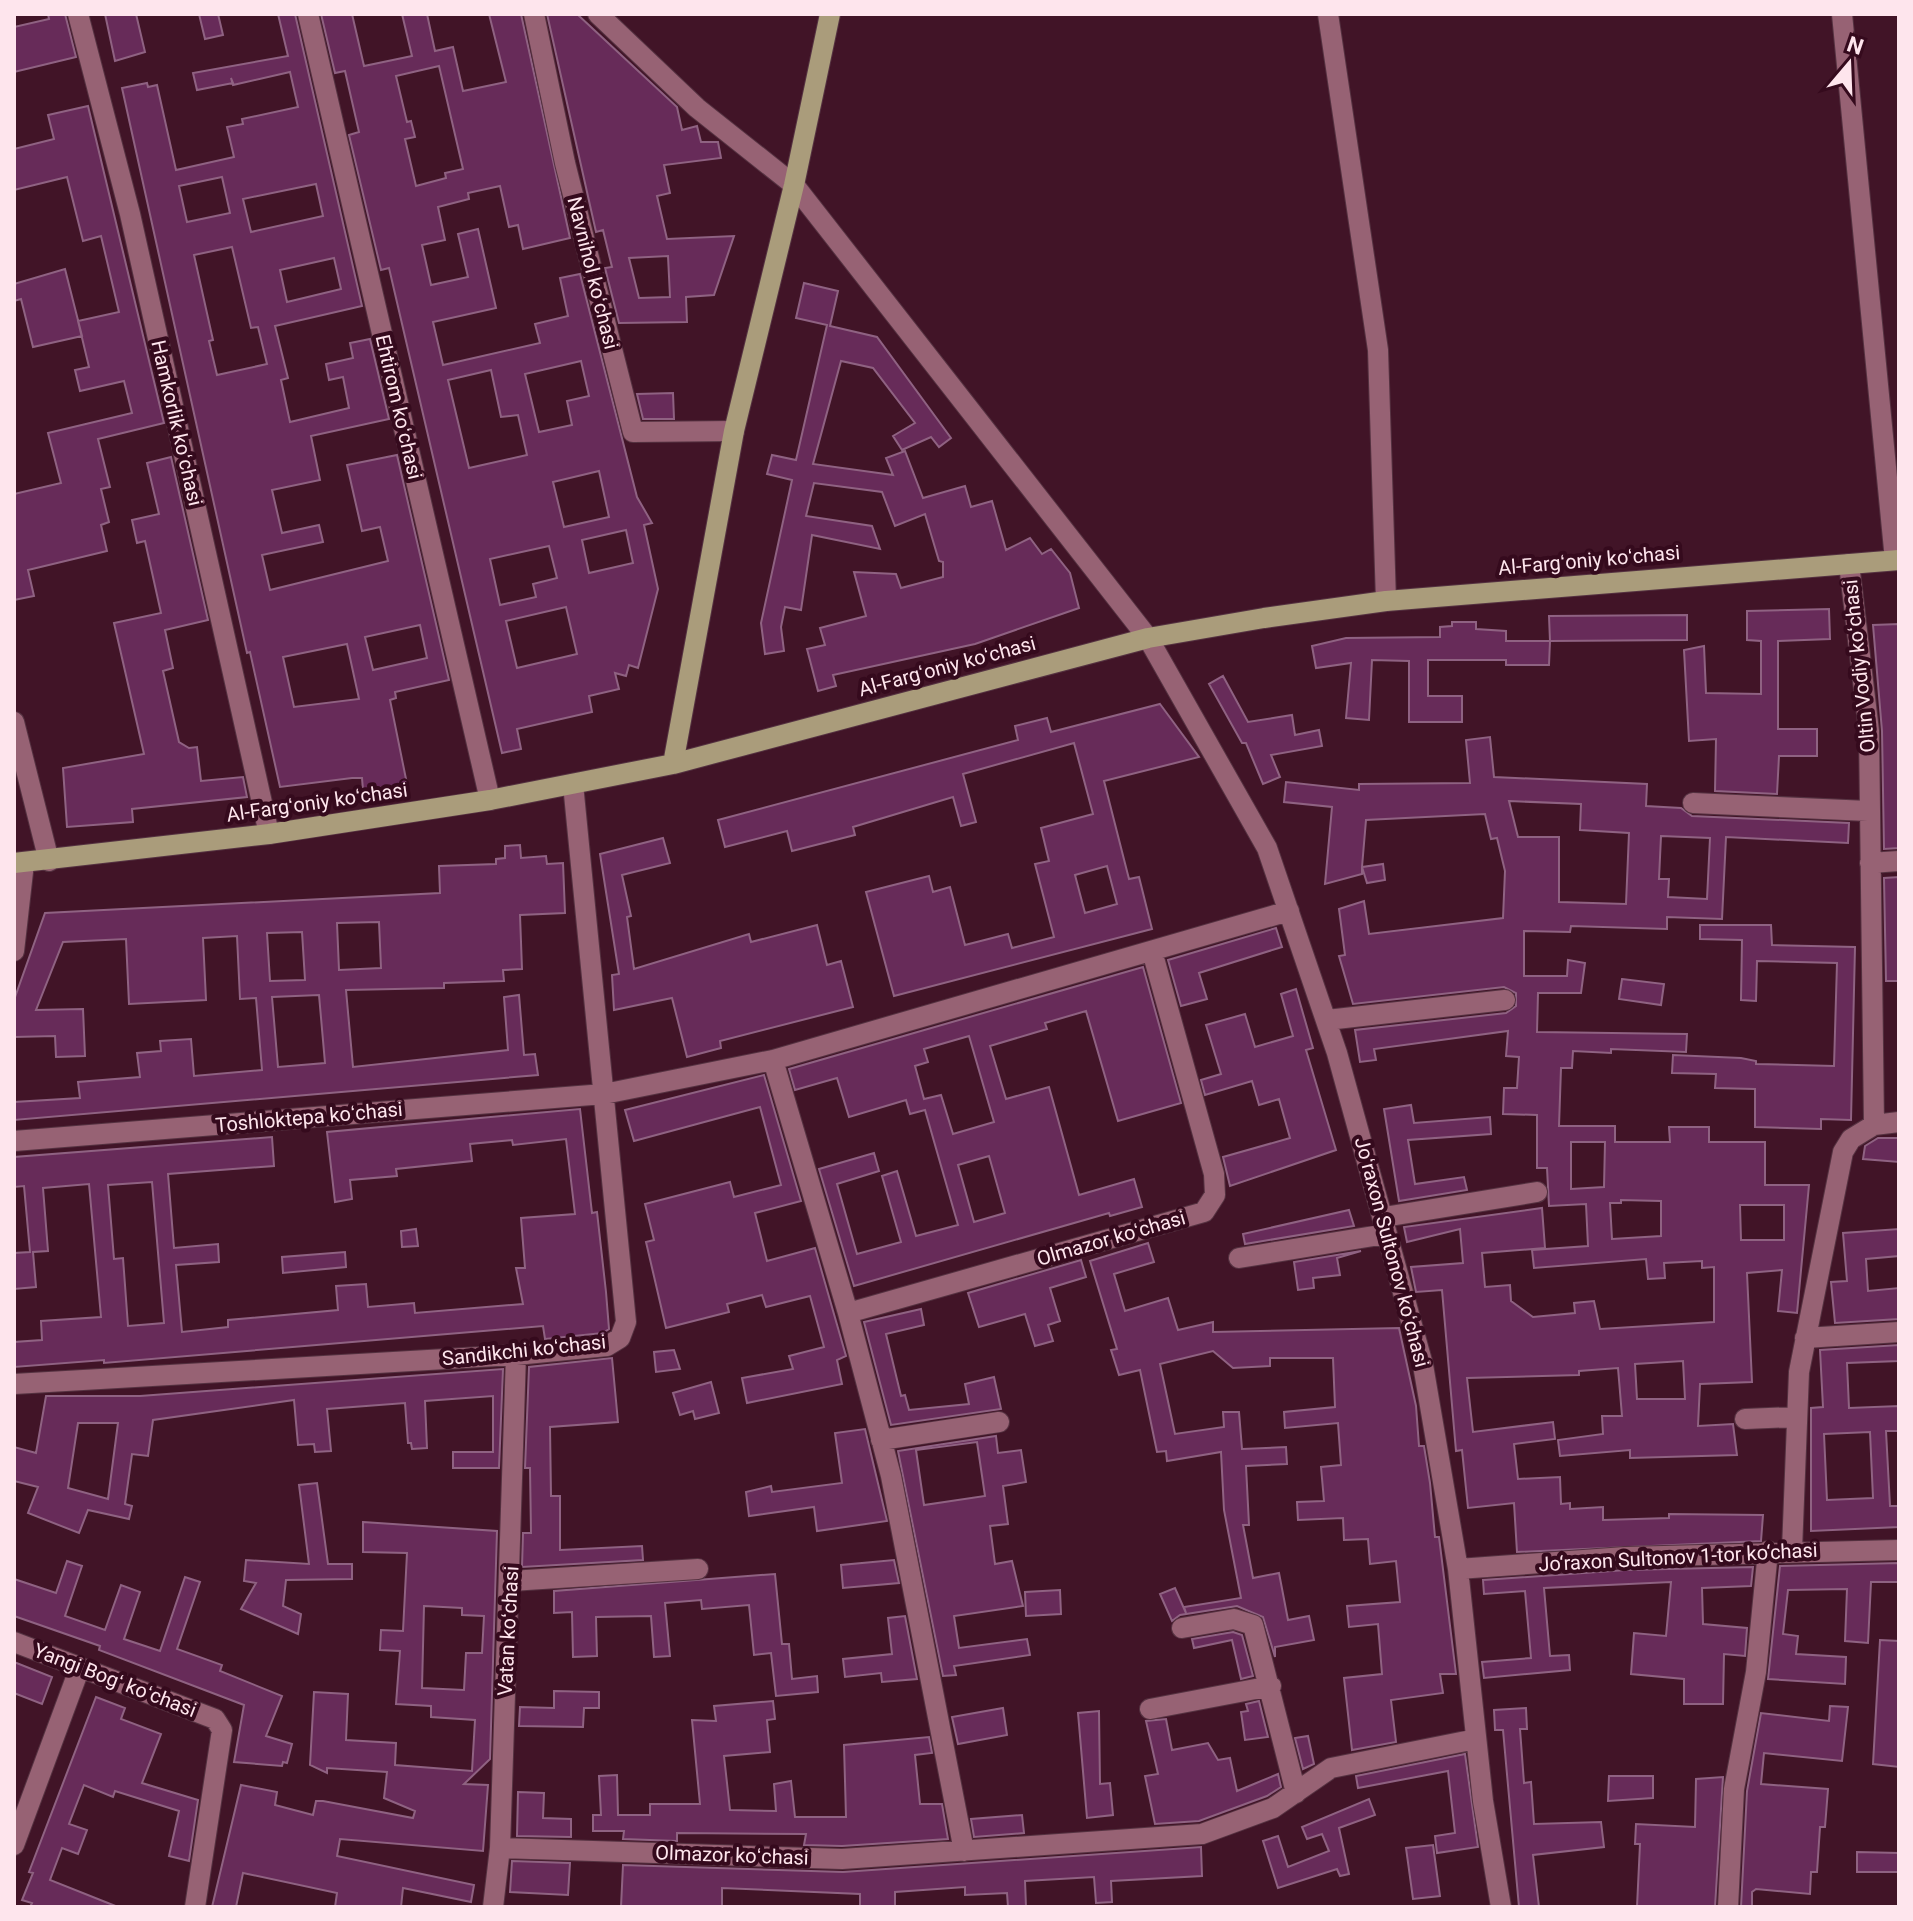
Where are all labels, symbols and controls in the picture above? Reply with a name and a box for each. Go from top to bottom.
north arrow [1809,24,1889,104]
text: N [1844,31,1867,60]
street label: Navnihol koʻchasi [562,194,624,352]
street label: Ehtirom koʻchasi [371,332,427,482]
street label: Hamkorlik koʻchasi [146,338,208,508]
street label: Al-Fargʻoniy koʻchasi [1497,540,1681,580]
street label: Oltin Vodiy koʻchasi [1838,578,1880,754]
street label: Al-Fargʻoniy koʻchasi [856,631,1038,701]
street label: Al-Fargʻoniy koʻchasi [225,777,409,827]
street label: Toshloktepa koʻchasi [214,1097,404,1137]
street label: Joʻraxon Sultonov koʻchasi [1350,1134,1434,1370]
street label: Olmazor koʻchasi [1034,1205,1188,1271]
street label: Sandikchi koʻchasi [441,1329,607,1371]
street label: Jo‘raxon Sultonov 1-tor ko‘chasi [1538,1538,1818,1576]
street label: Vatan koʻchasi [493,1565,523,1697]
street label: Yangi Bogʻ koʻchasi [30,1638,200,1722]
street label: Olmazor koʻchasi [655,1840,809,1870]

